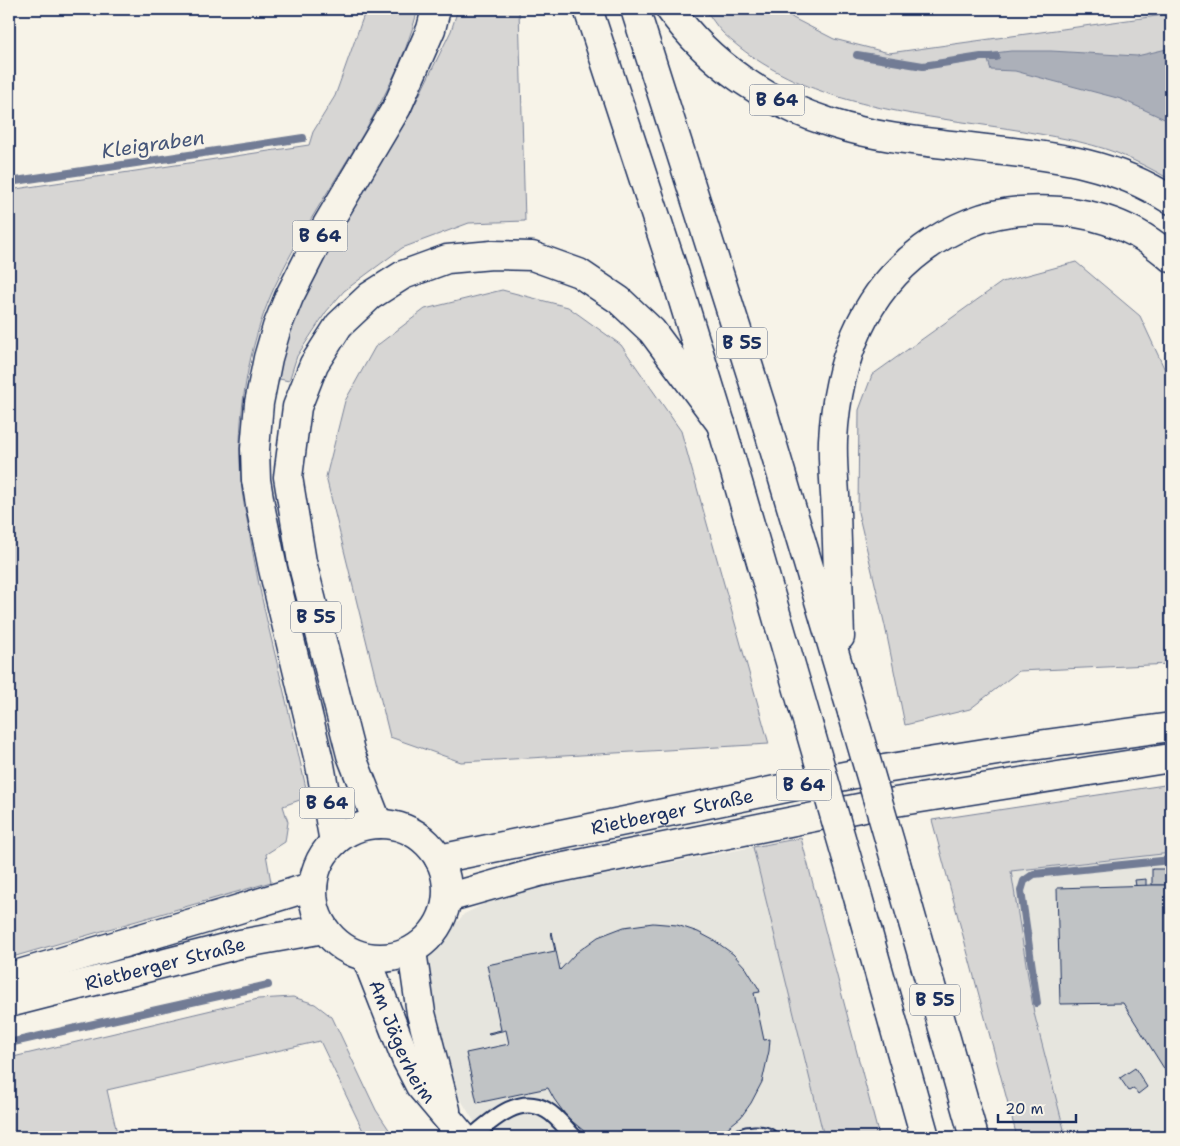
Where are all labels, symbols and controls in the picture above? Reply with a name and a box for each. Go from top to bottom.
road number: B 64 [750,84,804,116]
water label: Kleigraben [100,124,206,164]
road number: B 64 [292,220,348,252]
road number: B 55 [717,328,767,358]
road number: B 55 [291,602,341,632]
road number: B 64 [776,770,832,800]
street label: Rietberger Straße [589,782,756,840]
road number: B 64 [300,788,354,818]
street label: Rietberger Straße [82,931,248,996]
street label: Am Jägerheim [364,976,442,1108]
road number: B 55 [910,984,960,1016]
scale bar [998,1091,1075,1123]
text: 20 m [1005,1099,1044,1119]

